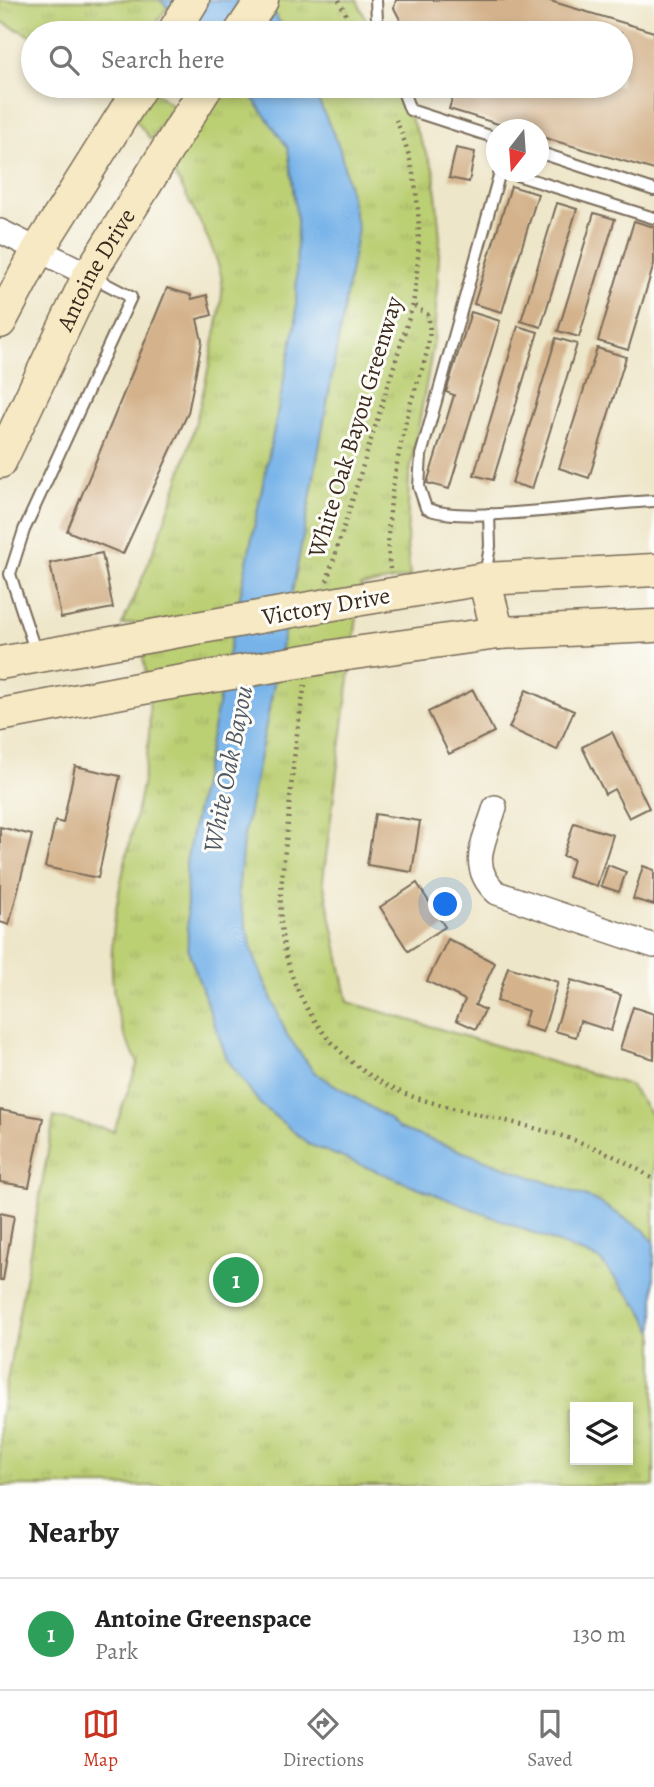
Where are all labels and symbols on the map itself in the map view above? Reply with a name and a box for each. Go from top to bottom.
north arrow [486,119,549,182]
street label: Antoine Drive [48,202,143,337]
street label: White Oak Bayou Greenway [300,292,410,562]
street label: Victory Drive [259,579,392,633]
water label: White Oak Bayou [195,682,261,856]
your location [428,887,462,921]
pin: 1 [213,1254,259,1306]

